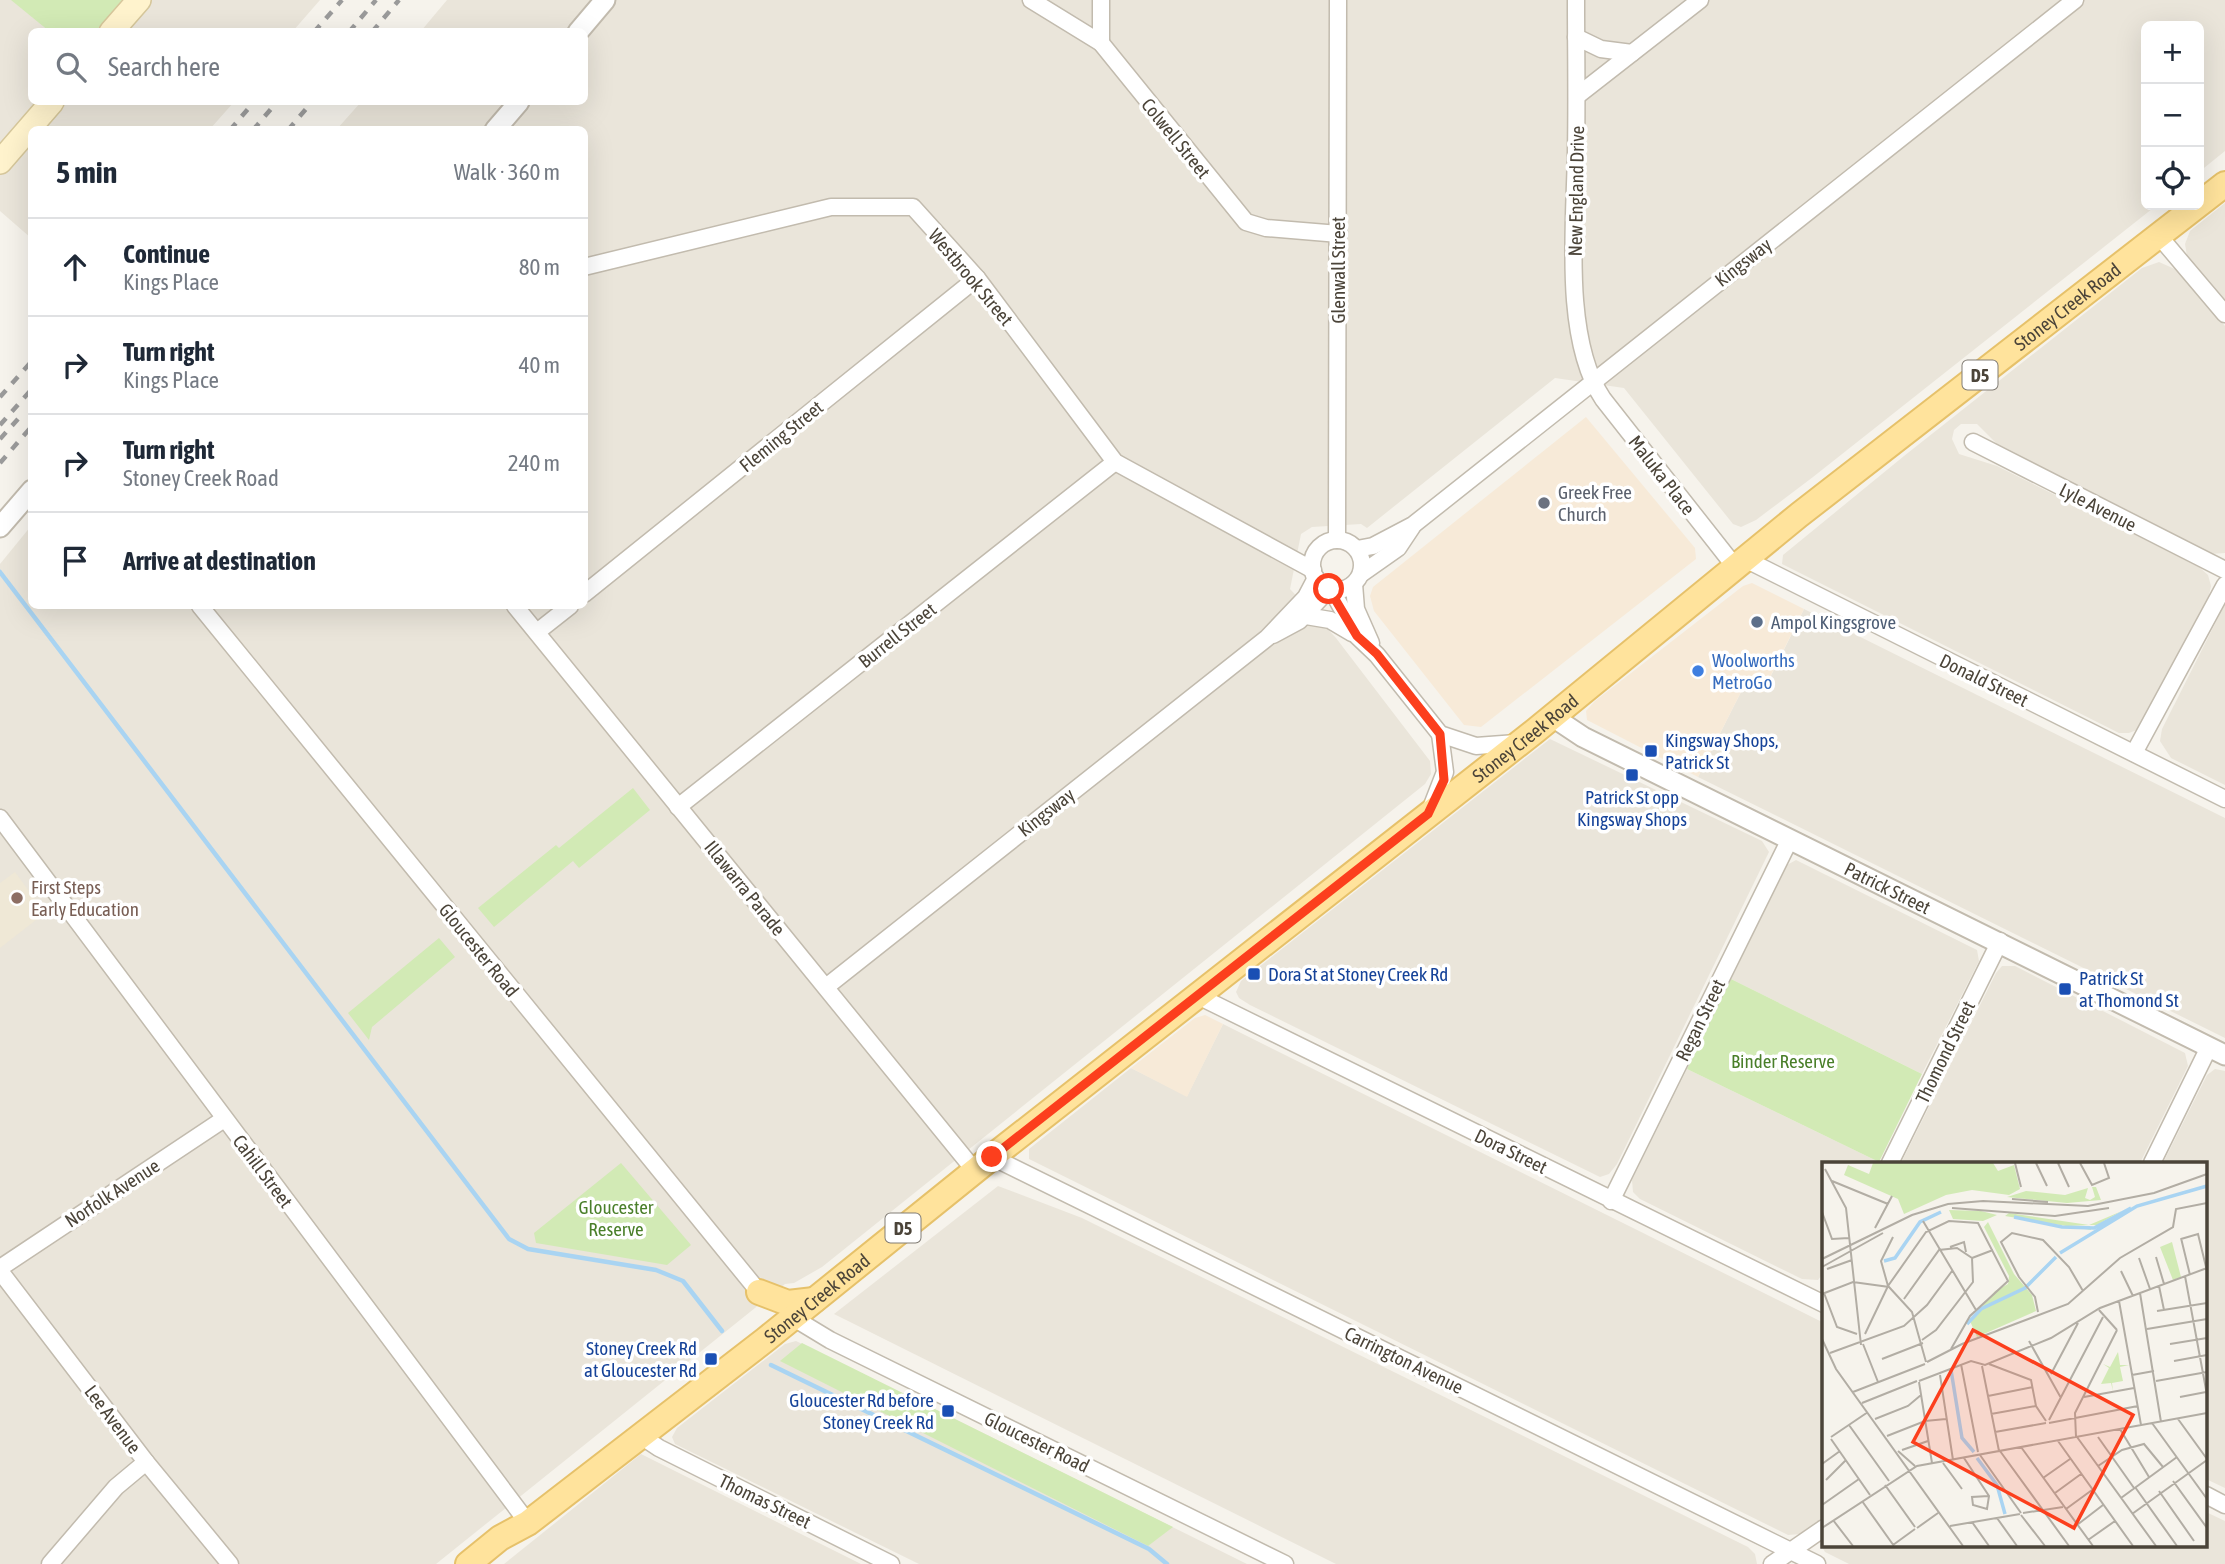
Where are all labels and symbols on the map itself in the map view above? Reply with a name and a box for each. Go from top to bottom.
street label: Colwell Street [1137,94,1215,182]
street label: New England Drive [1564,125,1588,257]
street label: Glenwall Street [1327,216,1349,324]
street label: Westbrook Street [924,224,1018,330]
street label: Kingsway [1710,233,1776,291]
street label: Stoney Creek Road [2010,258,2125,355]
road number: D5 [1962,360,1997,390]
street label: Fleming Street [735,396,827,476]
street label: Maluka Place [1624,431,1700,519]
street label: Lyle Avenue [2056,478,2140,536]
place label: Greek Free Church [1558,481,1632,525]
marker: Greek Free Church [1536,495,1552,511]
route start [1313,573,1344,604]
street label: Burrell Street [854,598,940,672]
place label: Ampol Kingsgrove [1771,611,1896,633]
marker: Ampol Kingsgrove [1749,614,1765,630]
place label: Woolworths MetroGo [1712,649,1795,693]
street label: Donald Street [1936,649,2032,711]
marker: Woolworths MetroGo [1690,663,1706,679]
street label: Stoney Creek Road [1468,689,1582,787]
place label: Kingsway Shops, Patrick St [1665,729,1778,773]
marker: Kingsway Shops, Patrick St [1643,743,1659,759]
marker: Patrick St opp Kingsway Shops [1624,767,1640,783]
street label: Kingsway [1013,783,1079,841]
place label: Patrick St opp Kingsway Shops [1577,786,1687,830]
street label: Illawarra Parade [700,836,790,940]
street label: Patrick Street [1841,857,1934,918]
place label: First Steps Early Education [31,876,139,920]
marker: First Steps Early Education [9,890,25,906]
street label: Gloucester Road [435,899,523,1001]
place label: Dora St at Stoney Creek Rd [1268,963,1448,985]
marker: Dora St at Stoney Creek Rd [1246,966,1262,982]
place label: Patrick St at Thomond St [2079,967,2179,1011]
street label: Regan Street [1671,976,1729,1064]
marker: Patrick St at Thomond St [2057,981,2073,997]
street label: Thomond Street [1911,997,1979,1107]
park label: Binder Reserve [1731,1050,1835,1072]
street label: Dora Street [1471,1124,1551,1178]
street label: Cahill Street [229,1130,297,1212]
route end [976,1141,1007,1172]
street label: Norfolk Avenue [61,1154,163,1232]
inset map [1822,1162,2208,1546]
park label: Gloucester Reserve [579,1196,654,1240]
road number: D5 [886,1213,920,1242]
street label: Stoney Creek Road [760,1249,874,1347]
street label: Carrington Avenue [1341,1322,1467,1398]
place label: Stoney Creek Rd at Gloucester Rd [584,1337,697,1381]
marker: Stoney Creek Rd at Gloucester Rd [703,1351,719,1367]
street label: Lee Avenue [80,1381,146,1457]
place label: Gloucester Rd before Stoney Creek Rd [789,1389,934,1433]
marker: Gloucester Rd before Stoney Creek Rd [940,1403,956,1419]
street label: Gloucester Road [981,1407,1093,1477]
street label: Thomas Street [715,1469,815,1533]

